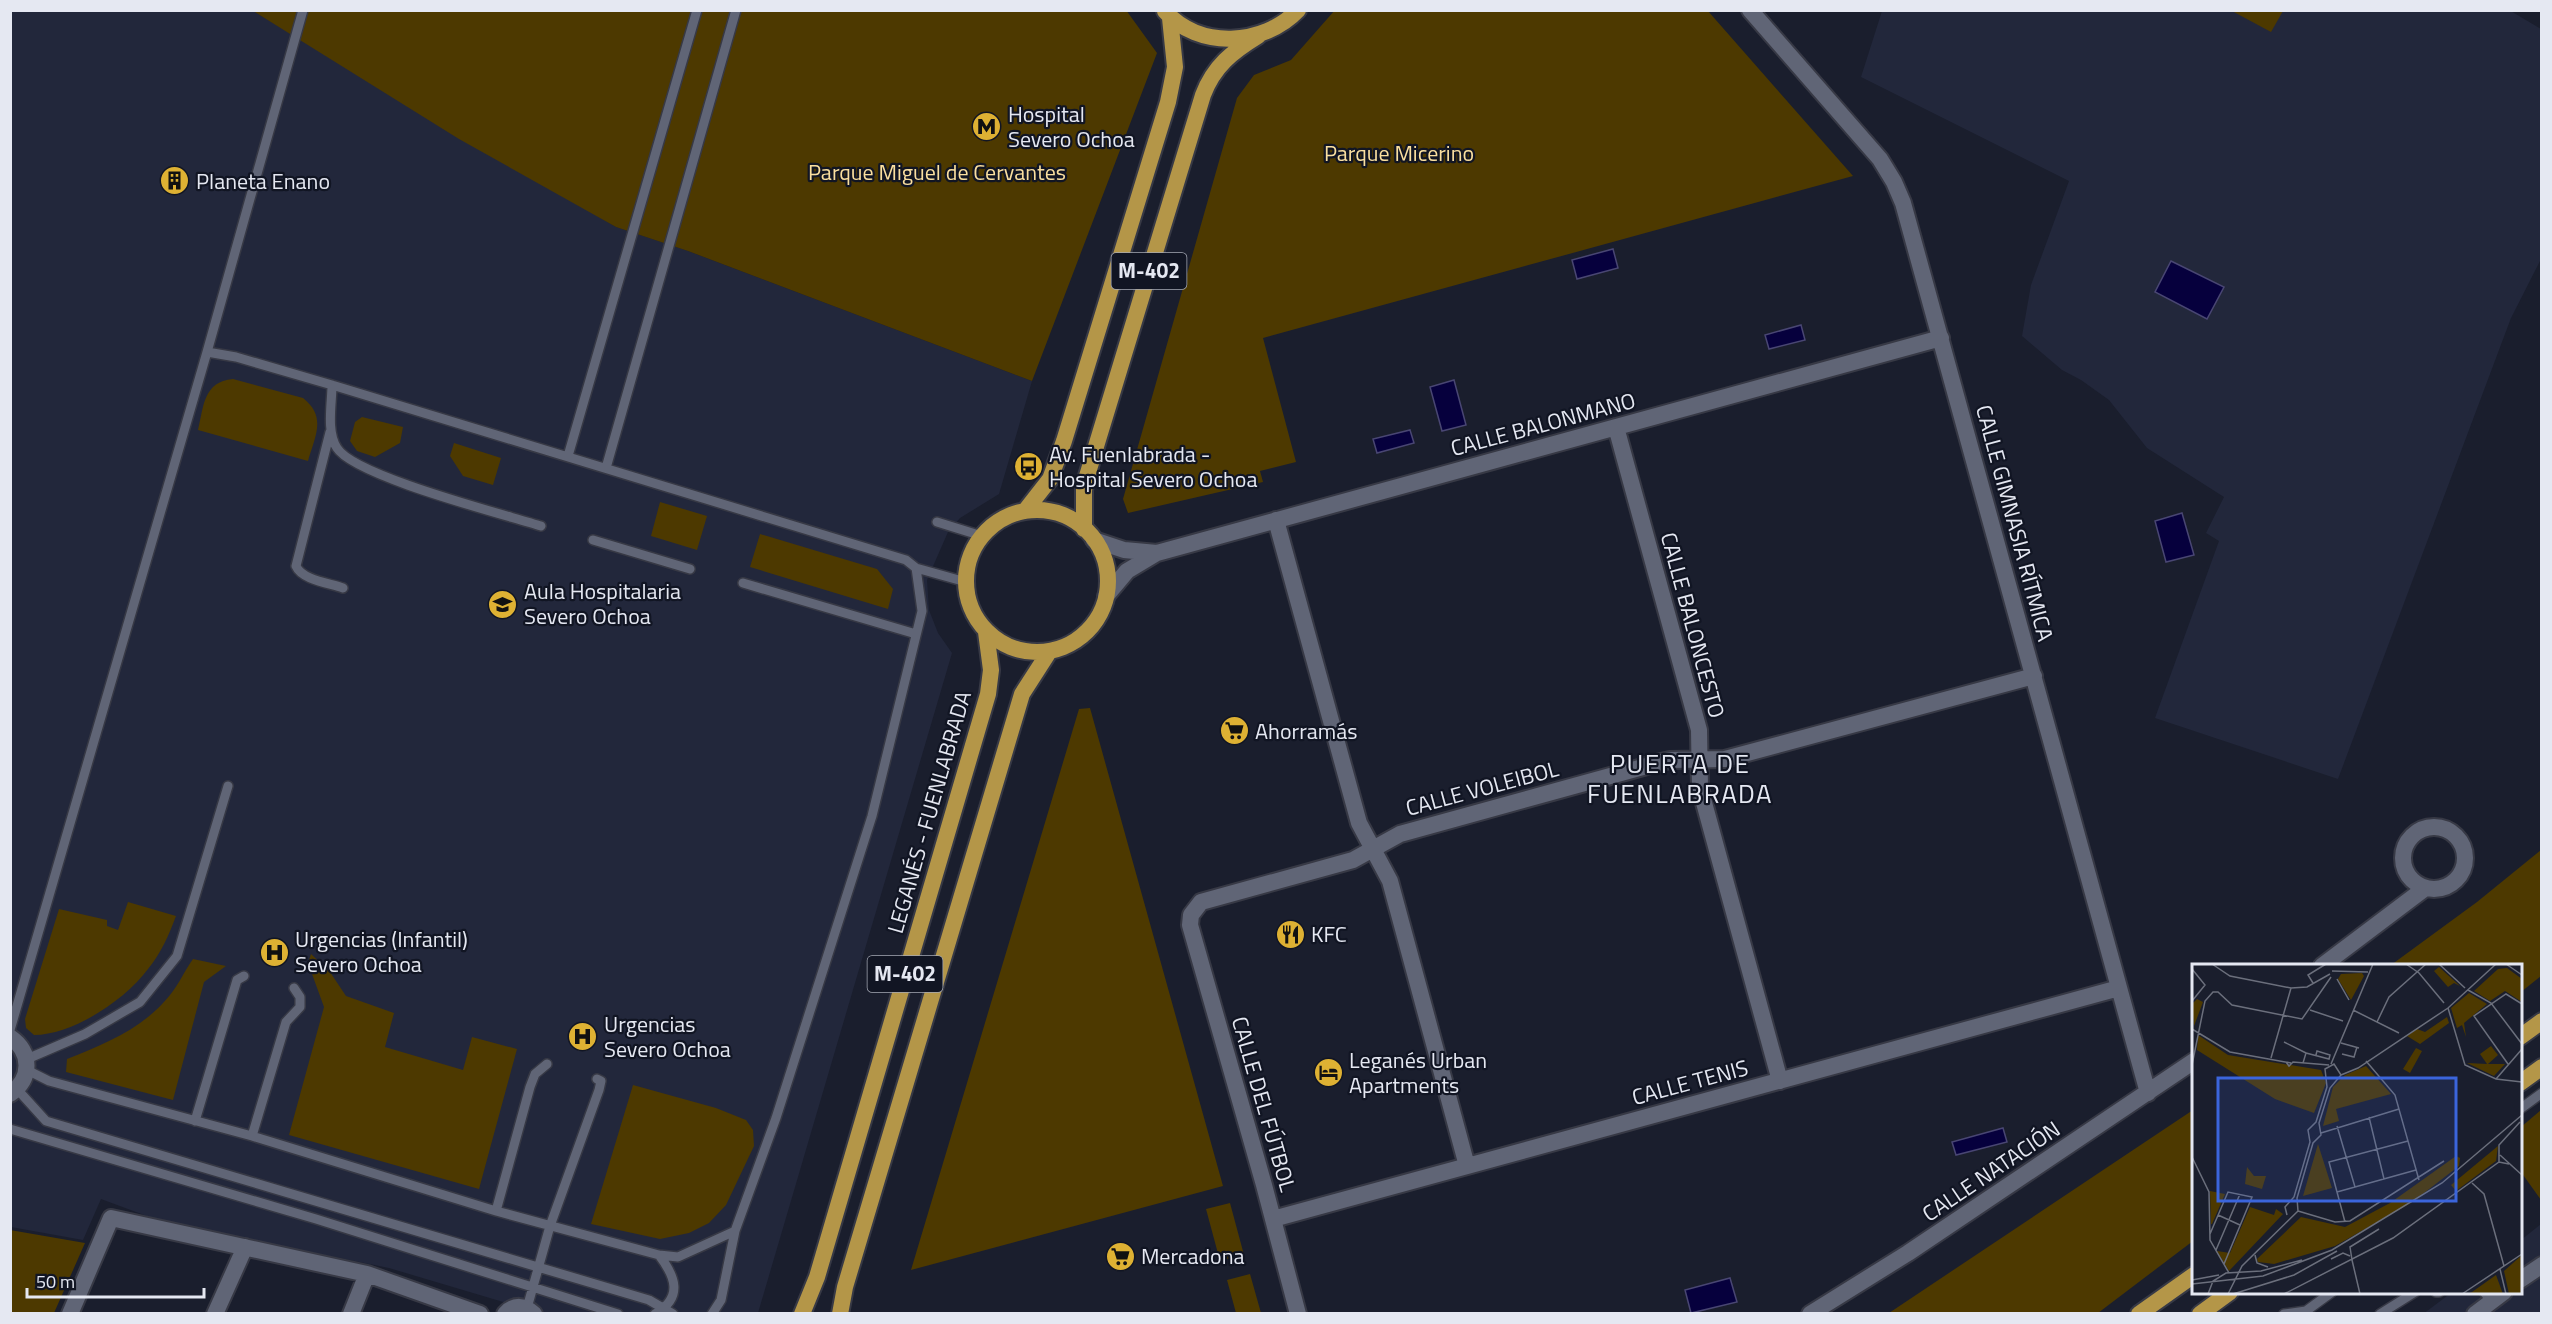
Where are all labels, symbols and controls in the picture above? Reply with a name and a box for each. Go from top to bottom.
place label: Hospital Severo Ochoa [1008,97,1135,156]
metro station icon: Hospital Severo Ochoa [971,111,1003,143]
park label: Parque Micerino [1324,136,1474,170]
park label: Parque Miguel de Cervantes [808,155,1066,189]
place label: Planeta Enano [196,164,330,198]
building icon: Planeta Enano [159,165,191,197]
road number: M-402 [1112,253,1186,289]
street label: CALLE BALONMANO [1447,383,1639,465]
street label: CALLE GIMNASIA RÍTMICA [1967,401,2063,645]
place label: Av. Fuenlabrada - Hospital Severo Ochoa [1049,437,1257,496]
bus stop icon: Av. Fuenlabrada - Hospital Severo Ochoa [1012,451,1044,483]
street label: CALLE BALONCESTO [1652,528,1734,722]
place label: Aula Hospitalaria Severo Ochoa [524,574,681,633]
school or university icon: Aula Hospitalaria Severo Ochoa [487,588,519,620]
street label: LEGANÉS - FUENLABRADA [878,687,980,937]
place label: Ahorramás [1255,714,1357,748]
supermarket icon: Ahorramás [1218,715,1250,747]
district label: PUERTA DE FUENLABRADA [1587,744,1773,813]
street label: CALLE VOLEIBOL [1402,751,1563,825]
place label: KFC [1311,917,1347,951]
restaurant icon: KFC [1274,918,1306,950]
place label: Urgencias (Infantil) Severo Ochoa [295,922,468,981]
hospital icon: Urgencias (Infantil) Severo Ochoa [258,936,290,968]
road number: M-402 [868,956,942,992]
inset map [2192,964,2522,1294]
place label: Urgencias Severo Ochoa [604,1007,731,1066]
street label: CALLE DEL FÚTBOL [1223,1012,1305,1196]
hospital icon: Urgencias Severo Ochoa [567,1021,599,1053]
place label: Leganés Urban Apartments [1349,1043,1487,1102]
street label: CALLE TENIS [1628,1050,1752,1114]
hotel icon: Leganés Urban Apartments [1312,1057,1344,1089]
street label: CALLE NATACIÓN [1915,1112,2067,1230]
place label: Mercadona [1141,1239,1245,1273]
supermarket icon: Mercadona [1104,1240,1136,1272]
scale bar [27,1261,204,1299]
text: 50 m [36,1268,75,1295]

